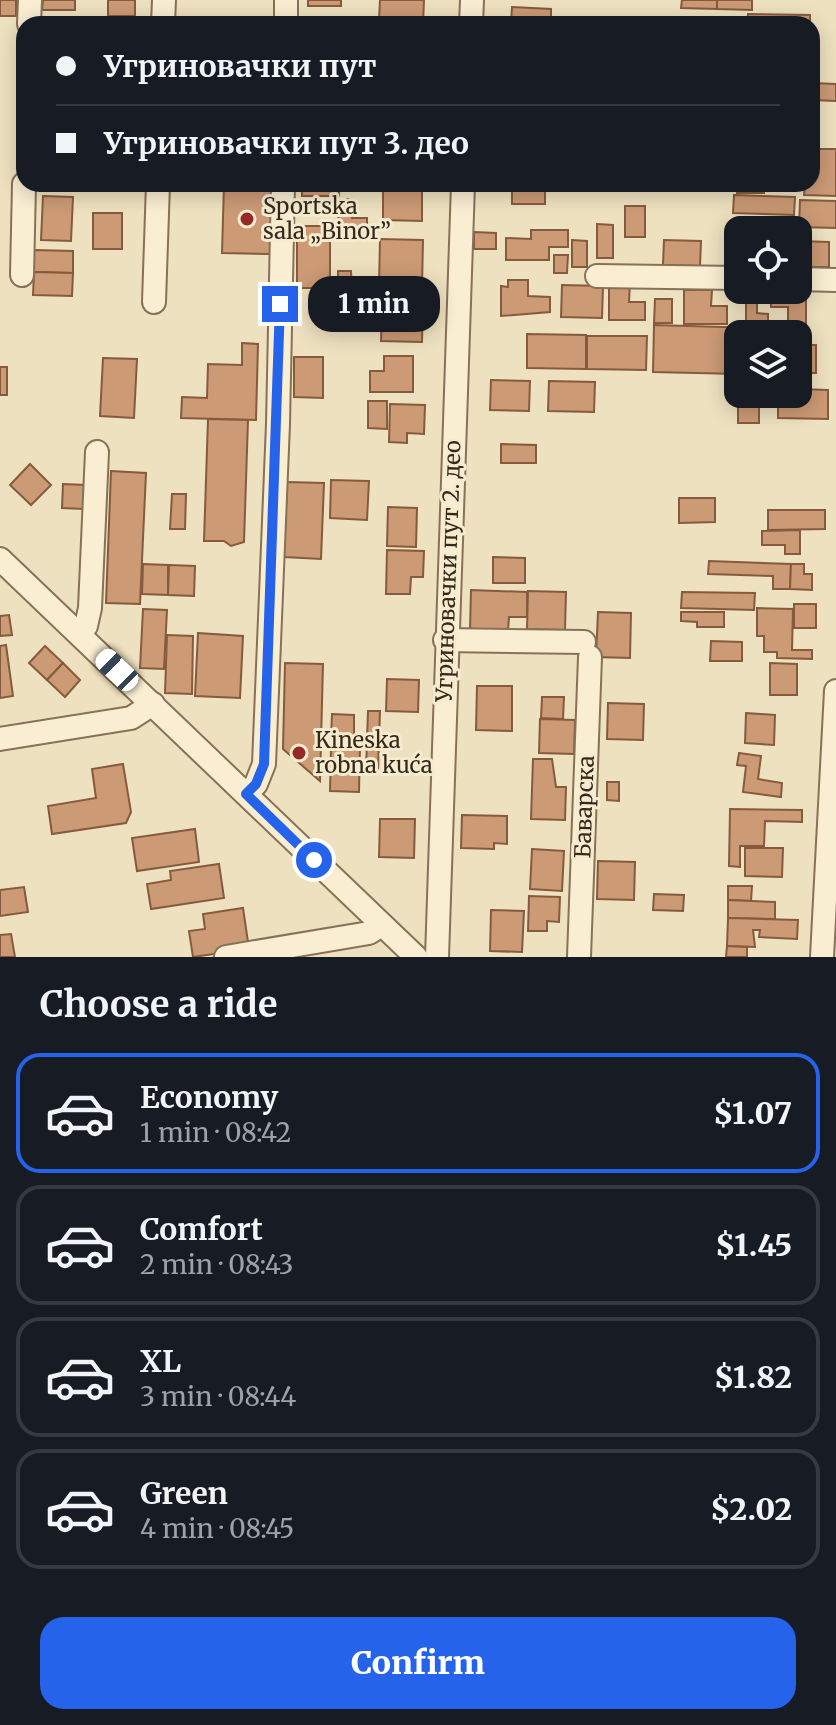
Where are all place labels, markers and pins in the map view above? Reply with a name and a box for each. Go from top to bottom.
place label: Sportska sala „Binor” [263,192,391,245]
marker: Sportska sala „Binor” [238,210,256,228]
place label: Kineska robna kuća [315,726,433,779]
marker: Kineska robna kuća [290,744,308,762]

